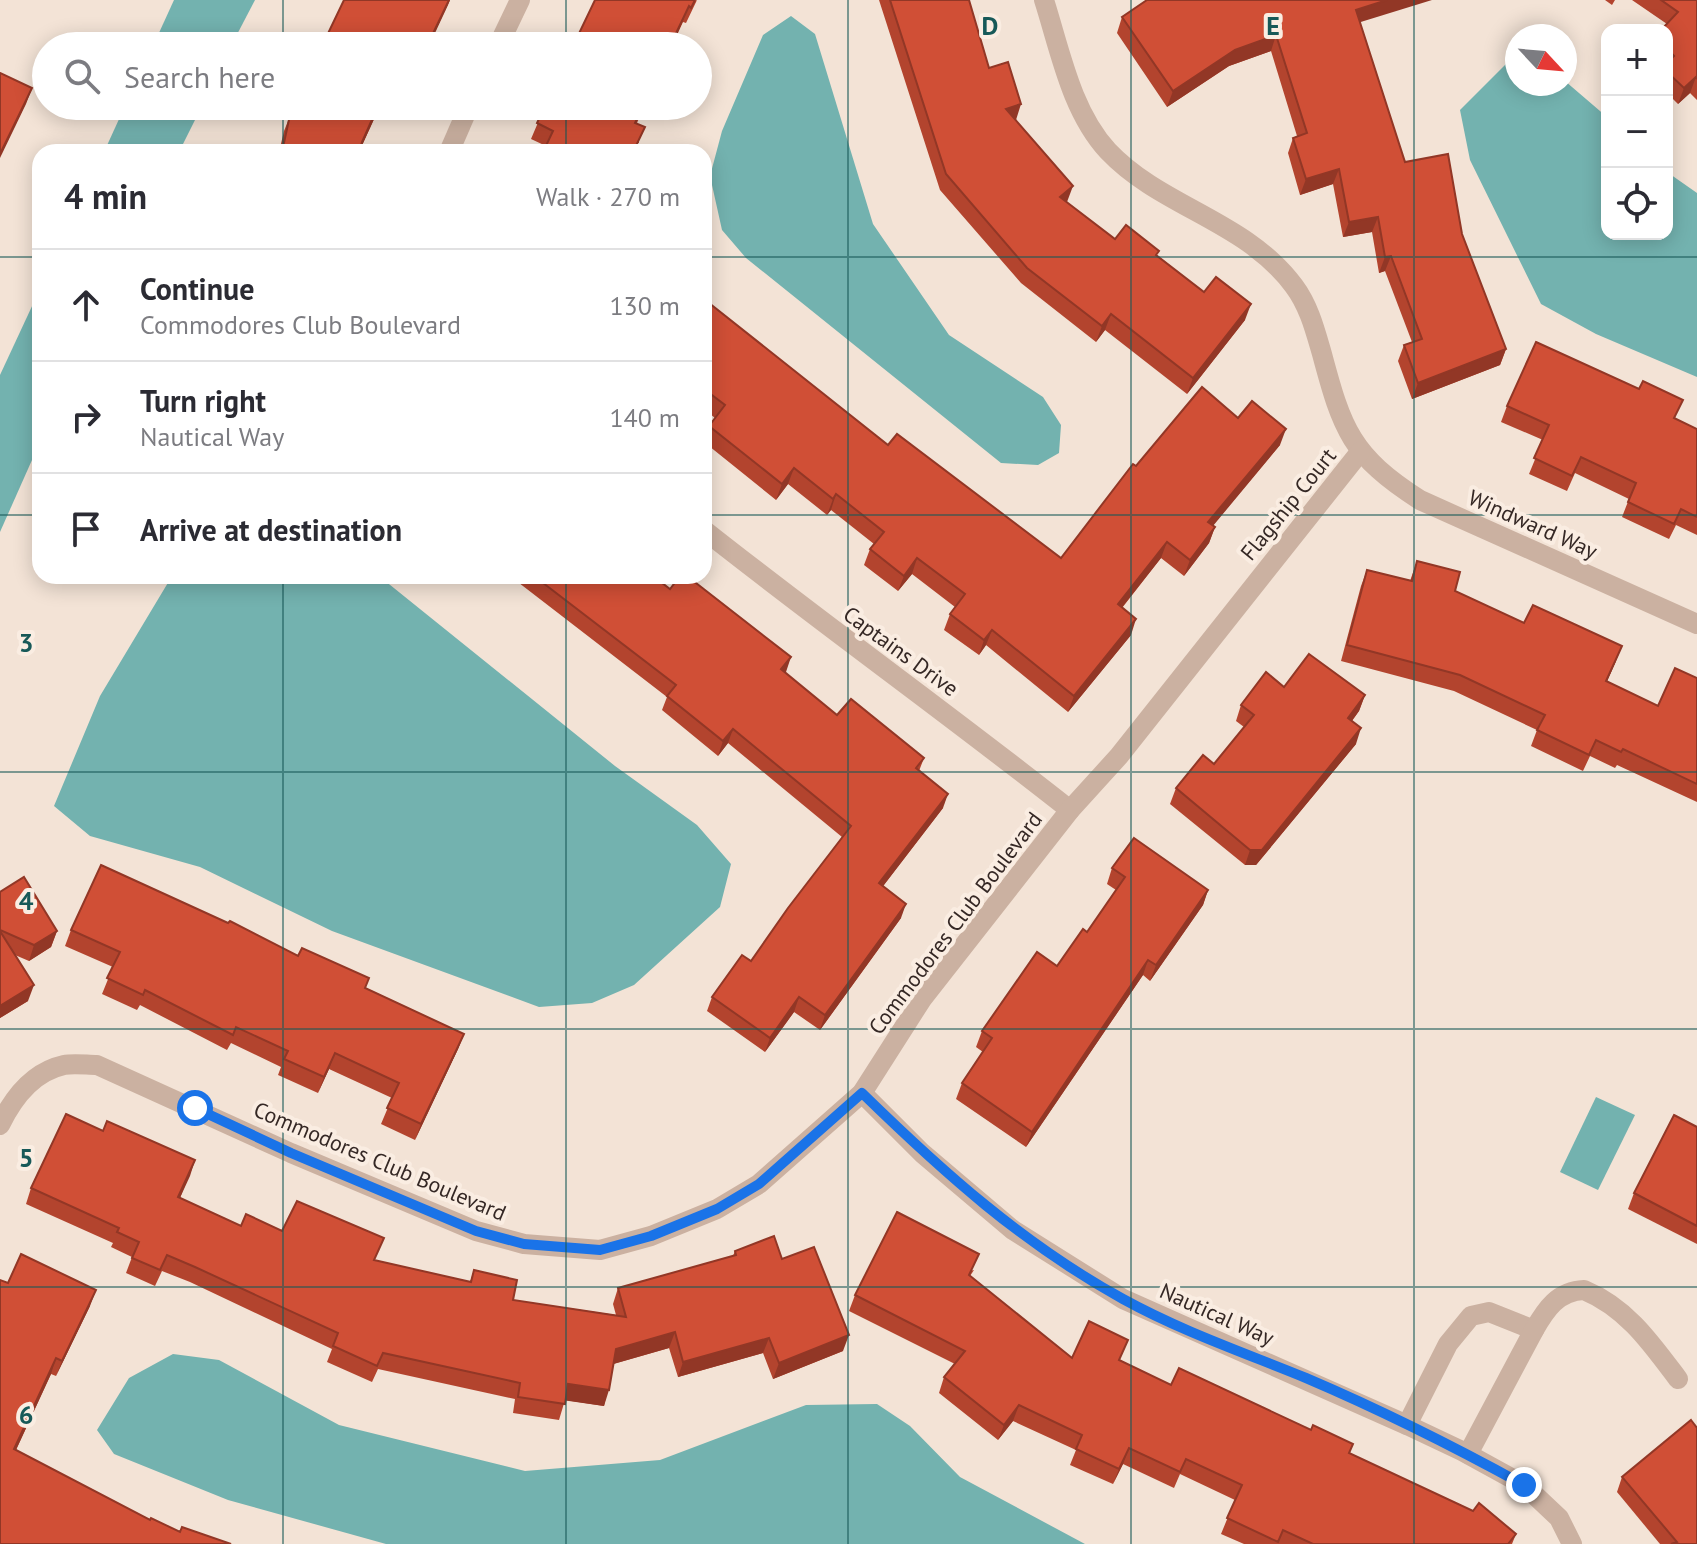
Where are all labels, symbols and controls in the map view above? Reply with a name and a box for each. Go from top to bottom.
text: D [982,9,998,42]
text: E [1266,9,1280,42]
north arrow [1505,24,1577,96]
map controls [1601,24,1673,240]
button: + [1601,24,1673,96]
search box [32,32,712,120]
icon: search [60,54,104,98]
text: Search here [124,57,275,96]
button: − [1601,96,1673,168]
button: locate [1601,168,1673,240]
text: 4 min [64,174,147,218]
text: Walk · 270 m [536,180,680,213]
text: Continue [140,269,254,308]
icon: ahead [64,283,108,327]
text: 130 m [609,289,680,322]
text: Commodores Club Boulevard [140,308,461,341]
text: Turn right [140,381,266,420]
icon: right [64,395,108,439]
text: 140 m [609,401,680,434]
text: Nautical Way [140,420,284,453]
street label: Flagship Court [1234,442,1342,566]
street label: Windward Way [1464,483,1603,565]
icon: arrive [64,507,108,551]
text: Arrive at destination [140,510,402,549]
street label: Captains Drive [838,600,964,702]
text: 3 [19,626,33,659]
street label: Commodores Club Boulevard [862,806,1048,1040]
text: 4 [19,884,34,917]
route start [177,1090,213,1126]
street label: Commodores Club Boulevard [250,1095,510,1227]
text: 5 [19,1141,33,1174]
street label: Nautical Way [1156,1276,1279,1352]
text: 6 [19,1398,33,1431]
route end [1506,1467,1542,1503]

